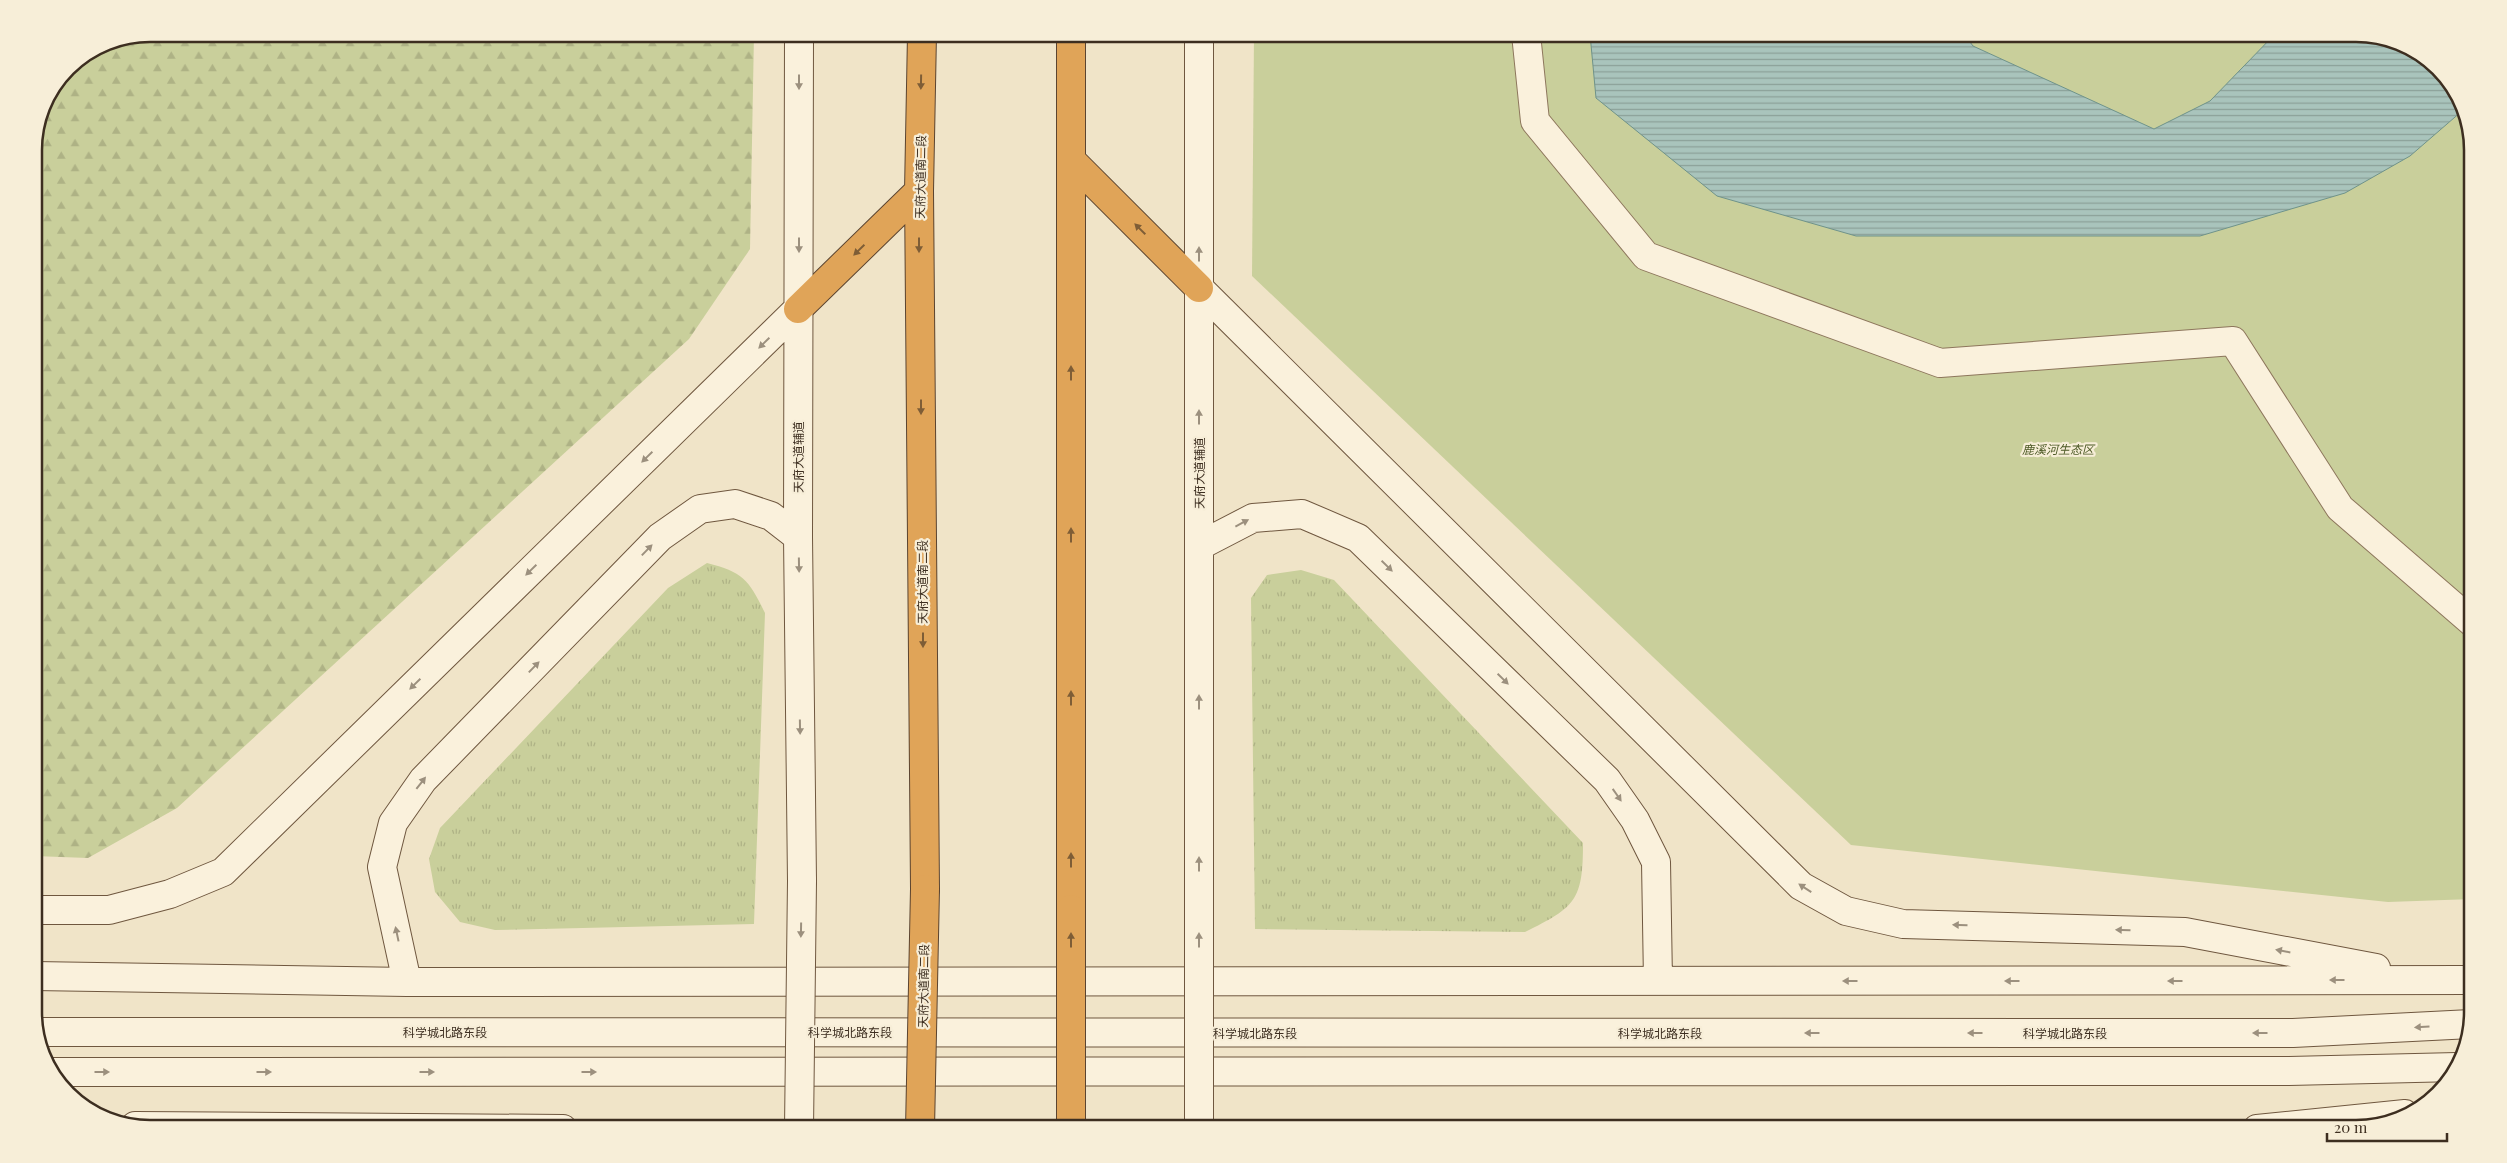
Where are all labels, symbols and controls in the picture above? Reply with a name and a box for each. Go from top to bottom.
one-way arrow [795,75,803,91]
one-way arrow [917,75,925,91]
street label: 天府大道南二段 [911,135,929,219]
one-way arrow [1134,223,1146,235]
one-way arrow [794,237,802,253]
one-way arrow [916,237,924,253]
one-way arrow [853,244,865,256]
one-way arrow [1195,246,1203,262]
one-way arrow [758,337,770,349]
one-way arrow [1067,364,1075,380]
one-way arrow [917,400,925,416]
one-way arrow [1195,408,1203,424]
street label: 天府大道辅道 [790,421,806,493]
street label: 天府大道辅道 [1191,437,1207,509]
park label: 鹿溪河生态区 [2022,441,2096,457]
one-way arrow [642,451,654,463]
one-way arrow [1235,519,1249,527]
one-way arrow [1067,527,1075,543]
street label: 天府大道南二段 [914,540,930,624]
one-way arrow [641,544,653,556]
one-way arrow [795,557,803,573]
one-way arrow [1380,560,1392,572]
one-way arrow [525,564,537,576]
one-way arrow [919,632,927,648]
one-way arrow [528,661,540,673]
one-way arrow [1497,673,1509,685]
one-way arrow [409,678,421,690]
one-way arrow [1067,689,1075,705]
one-way arrow [1195,693,1203,709]
one-way arrow [796,720,804,736]
one-way arrow [416,777,426,790]
one-way arrow [1612,788,1622,802]
one-way arrow [1067,852,1075,868]
one-way arrow [1195,856,1203,872]
one-way arrow [1799,883,1812,892]
one-way arrow [1952,921,1968,929]
one-way arrow [797,922,805,938]
one-way arrow [2114,926,2130,934]
one-way arrow [393,927,401,942]
one-way arrow [1067,932,1075,948]
one-way arrow [1195,932,1203,948]
street label: 天府大道南二段 [914,944,932,1028]
one-way arrow [2275,946,2291,954]
one-way arrow [2329,976,2345,984]
one-way arrow [1841,977,1857,985]
one-way arrow [2004,977,2020,985]
one-way arrow [2166,977,2182,985]
one-way arrow [2414,1023,2430,1031]
street label: 科学城北路东段 [403,1024,487,1040]
street label: 科学城北路东段 [808,1024,892,1040]
street label: 科学城北路东段 [1213,1025,1297,1041]
street label: 科学城北路东段 [1618,1025,1702,1041]
street label: 科学城北路东段 [2023,1025,2107,1041]
one-way arrow [1804,1029,1820,1037]
one-way arrow [1967,1029,1983,1037]
one-way arrow [2252,1029,2268,1037]
one-way arrow [94,1068,110,1076]
one-way arrow [257,1068,273,1076]
one-way arrow [419,1068,435,1076]
one-way arrow [582,1068,598,1076]
scale bar [2327,1110,2447,1142]
text: 20 m [2334,1117,2368,1137]

